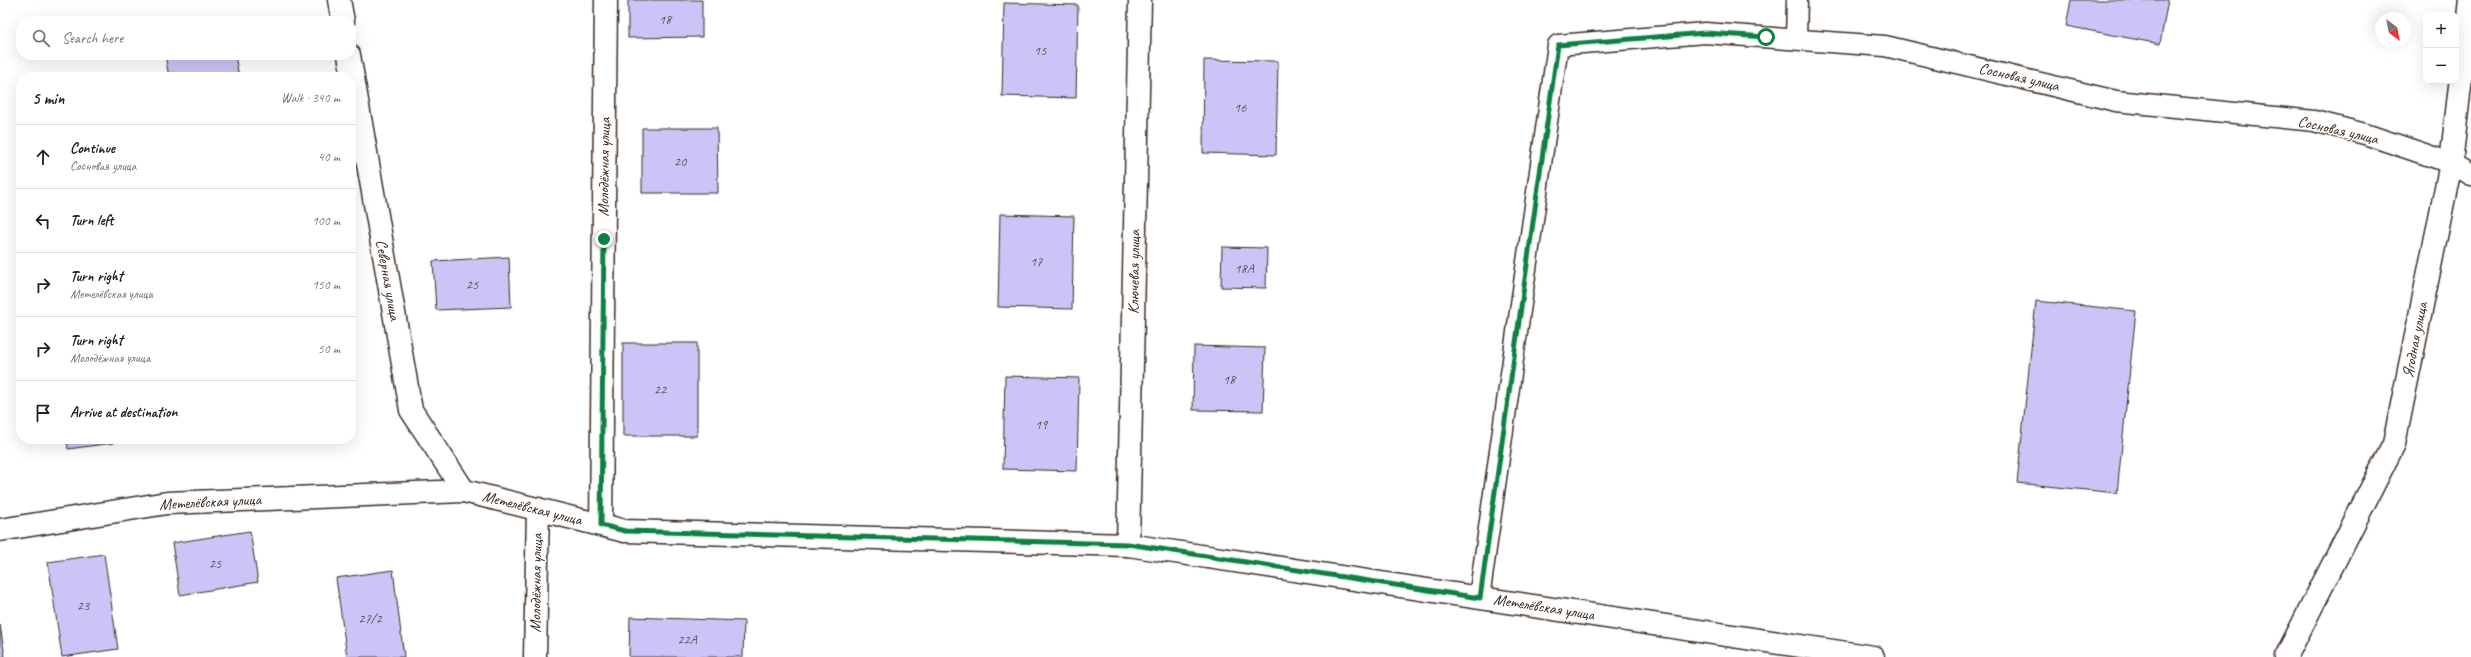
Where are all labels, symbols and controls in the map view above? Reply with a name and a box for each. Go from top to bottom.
house number: 18 [659,11,673,28]
north arrow [2375,12,2411,48]
map controls [2423,12,2459,84]
button: + [2423,12,2459,48]
search box [16,16,356,60]
icon: search [30,27,52,49]
route start [1757,28,1775,46]
text: Search here [62,29,123,48]
house number: 15 [1034,42,1047,59]
button: − [2423,48,2459,84]
street label: Сосновая улица [1977,58,2062,96]
text: 5 min [32,88,64,109]
text: Walk · 340 m [281,90,340,106]
house number: 16 [1234,99,1247,116]
street label: Сосновая улица [2296,111,2381,149]
street label: Молодёжная улица [593,116,615,217]
text: Continue [70,139,115,158]
icon: ahead [32,146,54,168]
text: 40 m [318,149,340,165]
house number: 20 [674,153,688,170]
text: Сосновая улица [70,158,136,174]
icon: left [32,210,54,232]
text: Turn left [70,211,113,230]
text: 100 m [312,213,340,229]
street label: Ключевая улица [1123,229,1145,314]
route end [595,230,613,248]
street label: Северная улица [371,238,405,323]
house number: 17 [1030,253,1043,270]
house number: 18А [1234,260,1255,277]
text: Turn right [70,267,123,286]
icon: right [32,274,54,296]
house number: 25 [466,276,479,293]
text: 150 m [312,277,340,293]
text: Метелёвская улица [70,286,153,302]
street label: Ягодная улица [2398,299,2432,380]
text: Turn right [70,331,123,350]
icon: right [32,338,54,360]
text: 50 m [318,341,340,357]
text: Молодёжная улица [70,350,150,366]
house number: 18 [1223,371,1237,388]
house number: 22 [654,381,668,398]
icon: arrive [32,402,54,424]
text: Arrive at destination [70,403,177,422]
house number: 19 [1035,416,1049,433]
street label: Метелёвская улица [480,486,585,530]
street label: Метелёвская улица [159,489,263,515]
street label: Молодёжная улица [525,532,547,633]
house number: 25 [209,555,222,572]
street label: Метелёвская улица [1492,589,1597,625]
house number: 23 [77,597,91,614]
house number: 27/2 [358,610,383,627]
house number: 22А [677,631,698,648]

